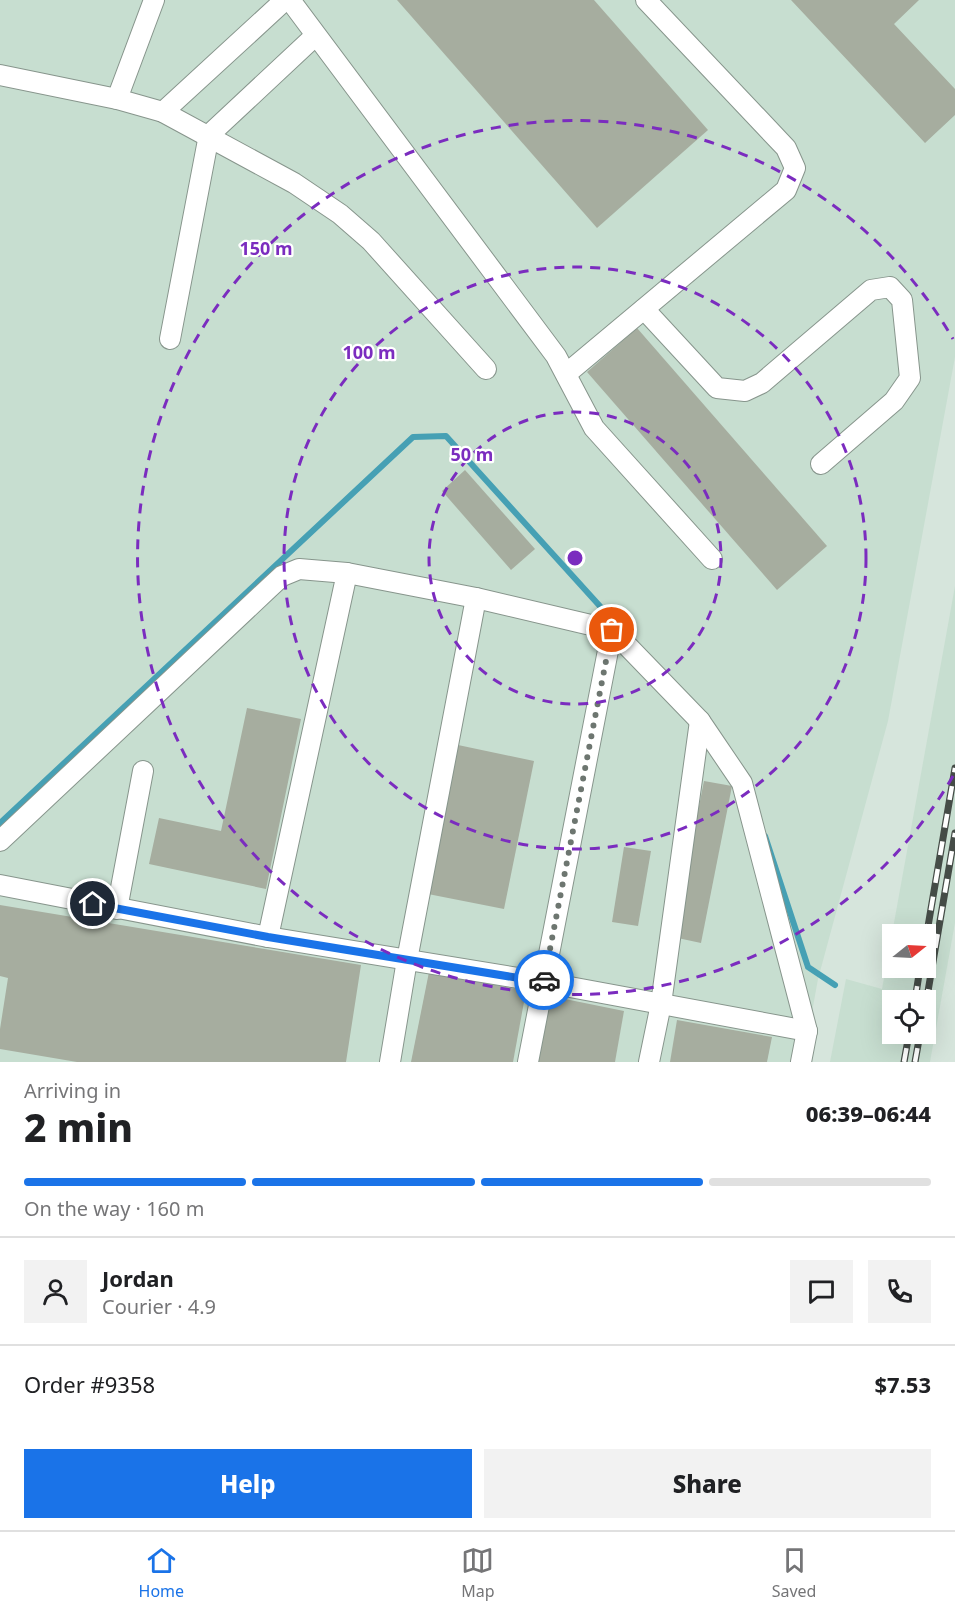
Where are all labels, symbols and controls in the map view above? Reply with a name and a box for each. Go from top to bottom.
text: 150 m [239,236,293,260]
text: 100 m [342,340,396,364]
text: 50 m [451,442,493,466]
centre of rings [565,548,585,568]
pin [586,604,637,655]
icon: bag [595,613,628,646]
pin [67,878,118,929]
icon: home [76,887,109,920]
north arrow [882,924,936,978]
map controls [882,924,936,1044]
courier [514,950,574,1010]
icon: car [528,964,561,997]
button: locate [882,990,936,1044]
text: Arriving in [24,1077,121,1104]
text: 06:39–06:44 [806,1098,931,1128]
text: 2 min [24,1100,133,1153]
text: On the way · 160 m [24,1195,204,1222]
button: person [24,1260,87,1323]
button: chat [790,1260,853,1323]
button: phone [868,1260,931,1323]
text: Jordan [102,1263,174,1293]
text: Courier · 4.9 [102,1293,216,1320]
text: Order #9358 [24,1369,155,1399]
text: $7.53 [874,1369,931,1399]
button: Help [24,1449,472,1518]
button: Share [484,1449,931,1518]
tab: Home [139,1544,184,1602]
tab: Map [461,1544,495,1602]
tab: Saved [772,1544,816,1602]

